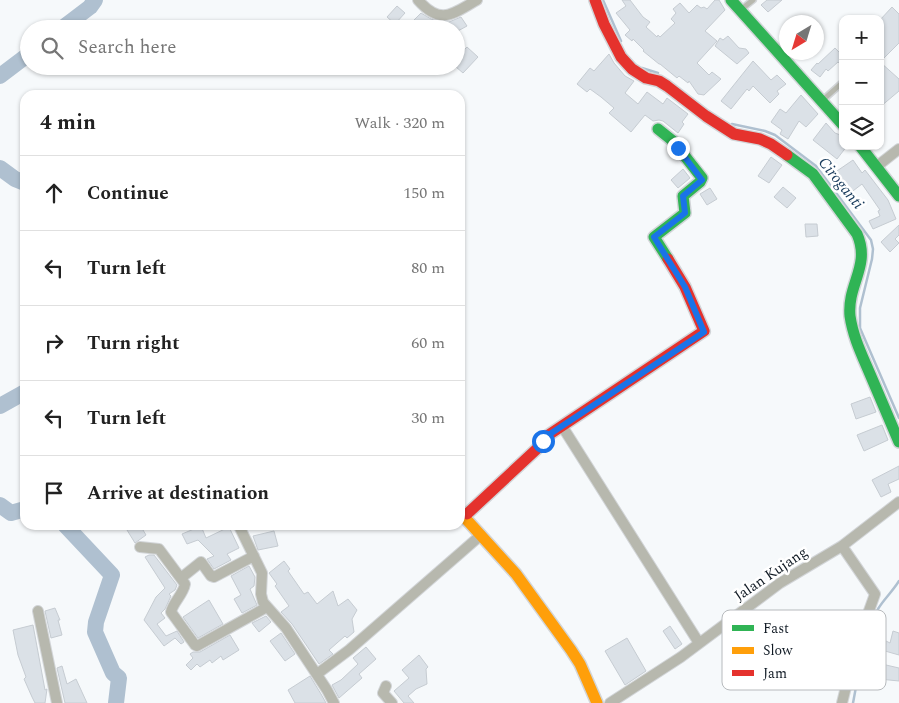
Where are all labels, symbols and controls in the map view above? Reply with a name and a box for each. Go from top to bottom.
north arrow [779,15,824,60]
map controls [839,15,884,150]
button: + [839,15,884,60]
search box [20,20,465,75]
text: Search here [78,33,177,62]
icon: search [38,34,66,62]
button: − [839,60,884,105]
button: layers [839,105,884,150]
text: 4 min [40,107,96,139]
text: Walk · 320 m [354,111,445,135]
route end [667,137,690,160]
water label: Ciroganti [812,151,870,215]
icon: ahead [40,179,68,207]
text: Continue [87,179,169,208]
text: 150 m [403,181,445,205]
icon: left [40,254,68,282]
text: Turn left [87,254,166,283]
text: 80 m [411,256,445,280]
icon: right [40,329,68,357]
text: Turn right [87,329,180,358]
text: 60 m [411,331,445,355]
icon: left [40,404,68,432]
text: Turn left [87,404,166,433]
text: 30 m [411,406,445,430]
route start [532,430,555,453]
icon: arrive [40,479,68,507]
text: Arrive at destination [87,479,269,508]
street label: Jalan Kujang [730,541,812,607]
legend [722,610,886,690]
text: Fast [763,618,789,639]
text: Slow [763,640,793,661]
text: Jam [763,663,787,684]

